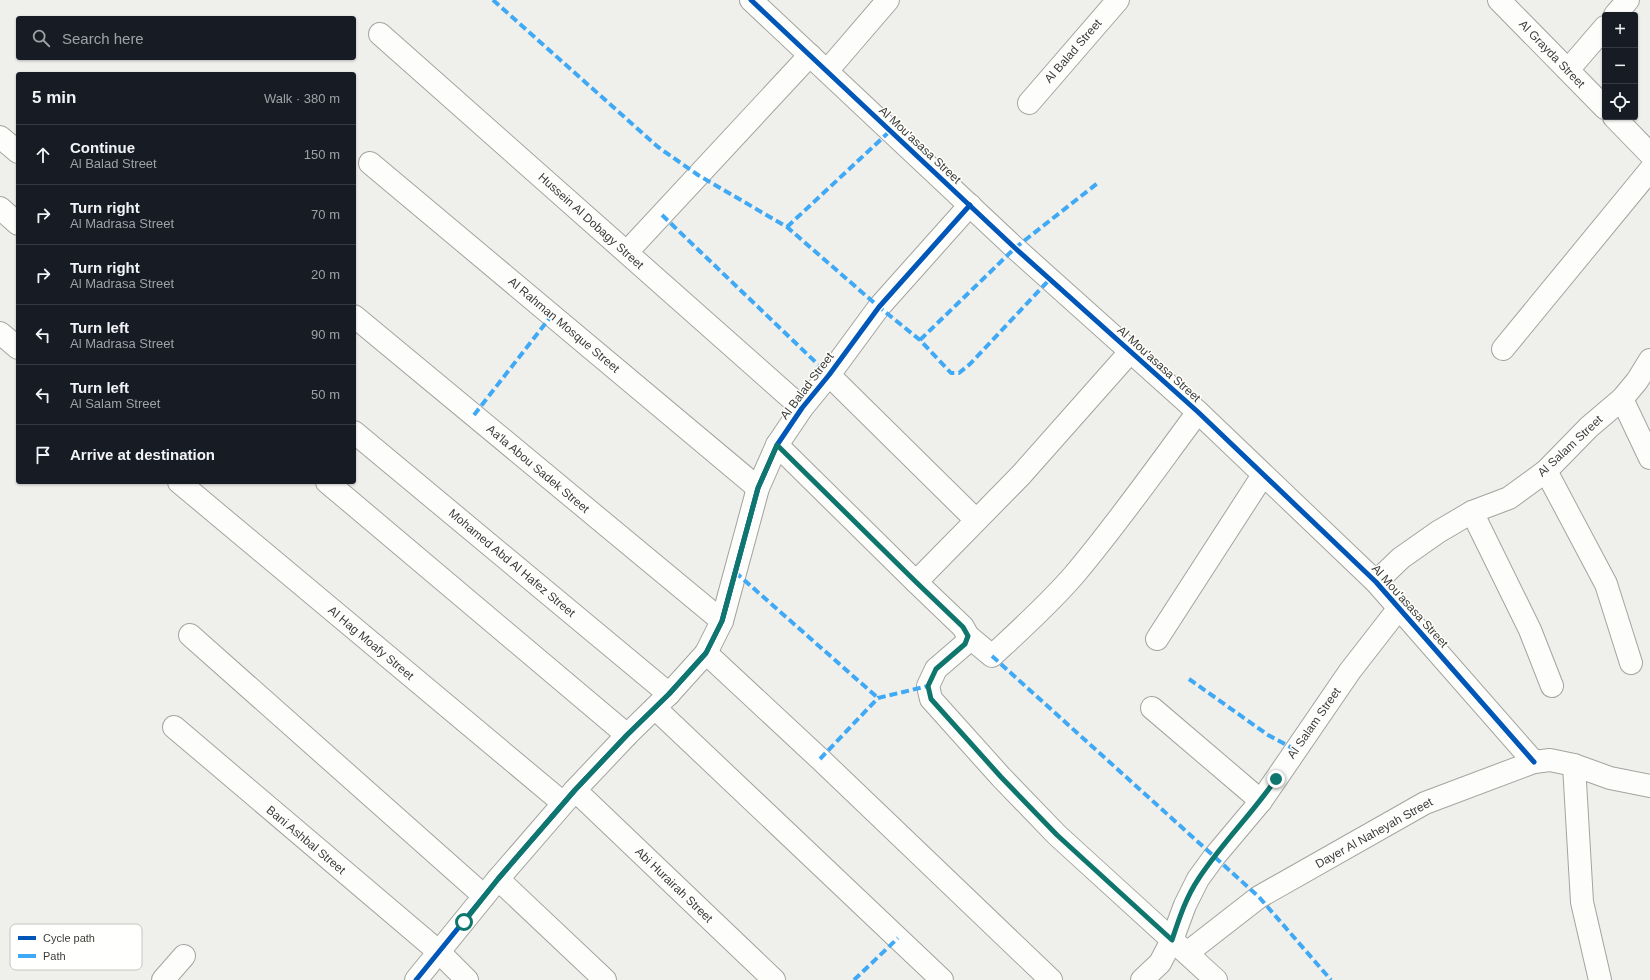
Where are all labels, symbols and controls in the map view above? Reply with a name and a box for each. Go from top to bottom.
map controls [1602,12,1638,120]
button: + [1602,12,1638,48]
search box [16,16,356,60]
street label: Al Balad Street [1041,16,1105,86]
street label: Al Grayda Street [1516,17,1588,91]
icon: search [30,27,52,49]
text: Search here [62,30,144,47]
button: − [1602,48,1638,84]
button: locate [1602,84,1638,120]
text: 5 min [32,88,76,107]
text: Walk · 380 m [264,91,340,106]
street label: Al Mou'asasa Street [876,103,964,187]
text: Continue [70,139,135,156]
icon: ahead [32,144,54,166]
text: 150 m [304,147,340,162]
text: Al Balad Street [70,156,157,171]
street label: Hussein Al Dobagy Street [536,170,647,272]
text: Turn right [70,199,140,216]
icon: right [32,204,54,226]
text: 70 m [311,207,340,222]
text: Al Madrasa Street [70,216,174,231]
text: Turn right [70,259,140,276]
icon: right [32,264,54,286]
text: 20 m [311,267,340,282]
street label: Al Rahman Mosque Street [506,274,623,376]
text: Al Madrasa Street [70,276,174,291]
text: Turn left [70,319,129,336]
street label: Al Mou'asasa Street [1115,323,1204,405]
icon: left [32,324,54,346]
text: 90 m [311,327,340,342]
text: Al Madrasa Street [70,336,174,351]
street label: Al Balad Street [777,349,837,422]
text: Turn left [70,379,129,396]
icon: left [32,384,54,406]
text: 50 m [311,387,340,402]
text: Al Salam Street [70,396,160,411]
street label: Al Salam Street [1535,412,1606,480]
street label: Aa'la Abou Sadek Street [484,422,593,516]
icon: arrive [32,444,54,466]
text: Arrive at destination [70,446,215,463]
street label: Mohamed Abd Al Hafez Street [446,506,579,620]
street label: Al Mou'asasa Street [1369,562,1451,651]
street label: Al Hag Moafy Street [325,603,417,683]
street label: Al Salam Street [1284,684,1344,761]
route end [1267,770,1285,788]
street label: Dayer Al Naheyah Street [1313,795,1436,871]
street label: Bani Ashbal Street [264,803,349,878]
street label: Abi Hurairah Street [632,845,716,926]
route start [455,913,473,931]
legend [10,924,142,970]
text: Cycle path [43,932,95,944]
text: Path [43,950,66,962]

